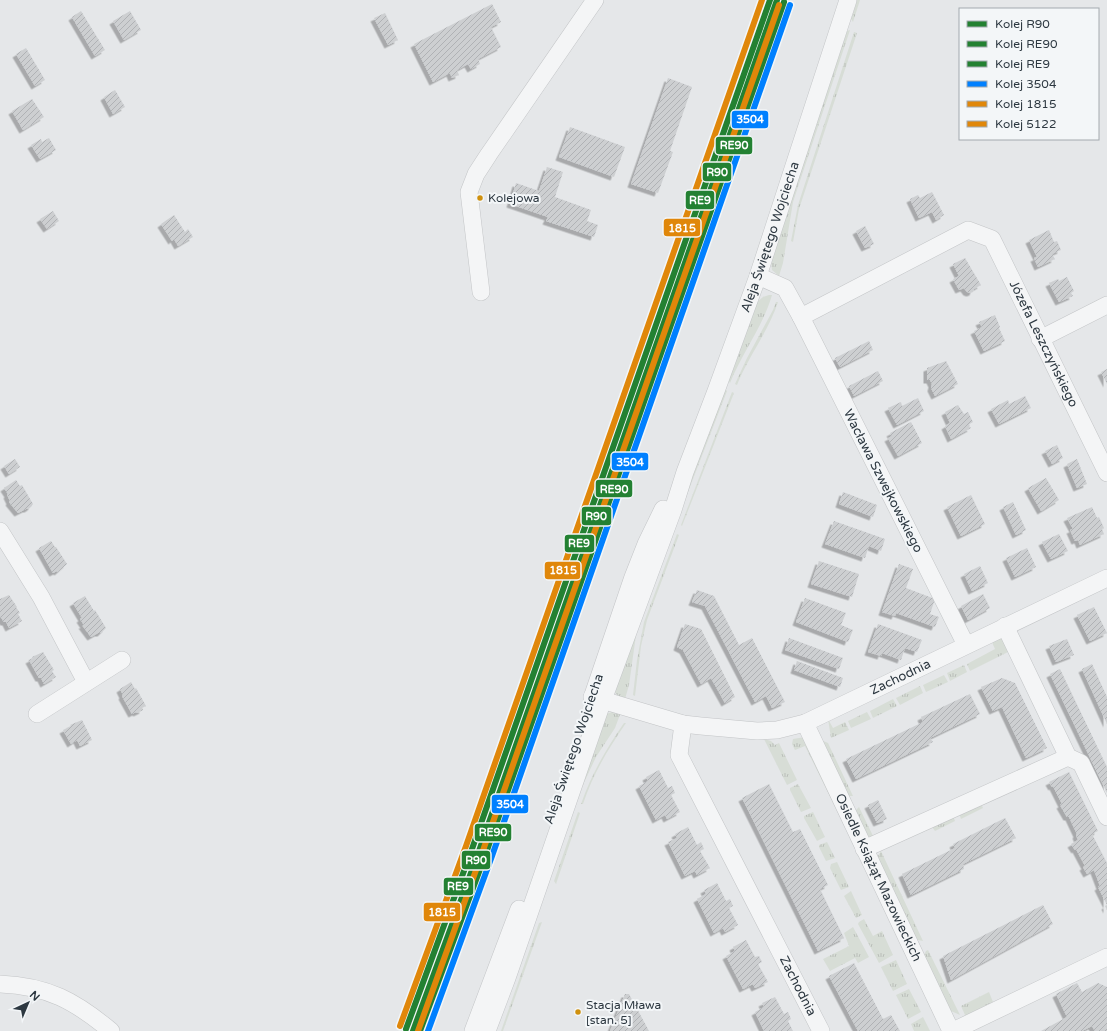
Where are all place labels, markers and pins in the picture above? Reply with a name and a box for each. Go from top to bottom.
place label: Kolejowa [488,191,540,205]
marker: Kolejowa [475,193,485,203]
place label: Stacja Mława [stan. 5] [586,998,661,1027]
marker: Stacja Mława [stan. 5] [573,1007,583,1017]

